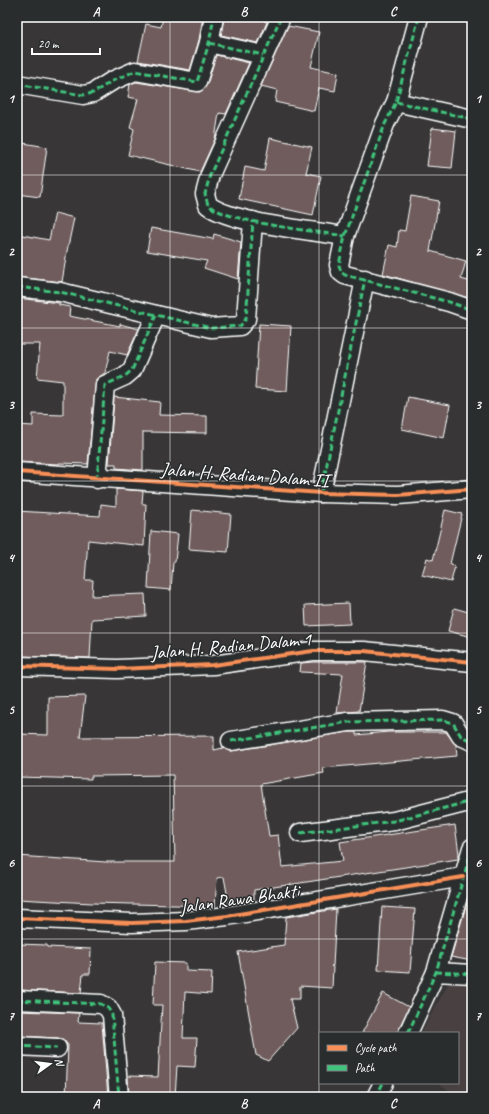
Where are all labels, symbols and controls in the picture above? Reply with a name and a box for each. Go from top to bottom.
text: A [93,4,101,20]
text: B [241,4,249,20]
text: C [390,4,398,20]
scale bar [32,30,100,56]
text: 20 m [38,36,60,52]
text: 1 [8,91,16,107]
text: 1 [475,91,483,107]
text: 2 [8,244,15,260]
text: 2 [475,244,482,260]
text: 3 [8,397,15,413]
text: 3 [475,397,482,413]
street label: Jalan H. Radian Dalam II [159,457,334,493]
text: 4 [8,550,16,566]
text: 4 [475,550,483,566]
street label: Jalan H. Radian Dalam 1 [149,627,314,665]
text: 5 [8,702,15,718]
text: 5 [475,702,482,718]
text: 6 [8,855,15,871]
text: 6 [475,855,482,871]
street label: Jalan Rawa Bhakti [177,878,303,919]
text: 7 [8,1008,15,1024]
text: 7 [475,1008,482,1024]
legend [319,1032,459,1084]
text: Cycle path [355,1040,397,1056]
north arrow [30,1044,70,1084]
text: N [52,1057,68,1069]
text: Path [355,1060,375,1076]
text: A [93,1096,101,1112]
text: B [241,1096,249,1112]
text: C [390,1096,398,1112]

